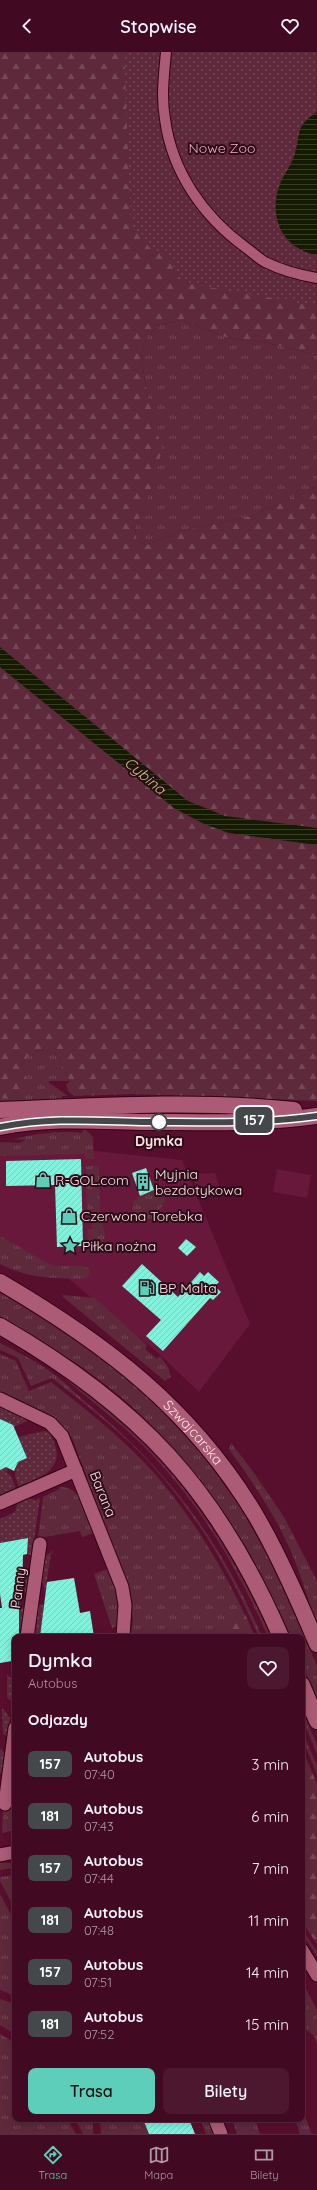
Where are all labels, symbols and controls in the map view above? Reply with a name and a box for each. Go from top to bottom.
icon: back [16,15,38,37]
text: Stopwise [120,15,197,38]
icon: heart [279,15,301,37]
park label: Nowe Zoo [189,139,255,157]
water label: Cybina [121,753,171,799]
line badge: 157 [231,1107,277,1133]
text: 157 [243,1111,265,1129]
marker: Dymka [150,1113,168,1131]
place label: Dymka [135,1132,183,1150]
place label: Myjnia bezdotykowa [155,1165,242,1199]
shop icon: R-GOL.com [34,1171,52,1189]
place label: R-GOL.com [55,1171,129,1189]
building icon: Myjnia bezdotykowa [134,1173,152,1191]
shop icon: Czerwona Torebka [60,1207,78,1225]
place label: Czerwona Torebka [81,1207,203,1225]
place icon: Piłka nożna [61,1237,79,1255]
place label: Piłka nożna [82,1237,156,1255]
fuel station icon: BP Malta [138,1279,156,1297]
place label: BP Malta [159,1279,217,1297]
street label: Szwajcarska [160,1396,227,1468]
street label: Barana [86,1468,120,1520]
street label: Panny [6,1567,30,1609]
button: heart [247,1647,289,1689]
text: Dymka [28,1648,92,1672]
text: Autobus [28,1675,77,1691]
text: Odjazdy [28,1710,88,1729]
text: Autobus [84,1747,143,1766]
text: 157 [39,1755,61,1773]
text: 3 min [251,1755,289,1774]
text: 07:40 [84,1766,115,1782]
text: Autobus [84,1799,143,1818]
text: 181 [41,1807,59,1825]
text: 6 min [251,1807,289,1826]
text: 07:43 [84,1818,114,1834]
text: Autobus [84,1851,143,1870]
text: 157 [39,1859,61,1877]
text: 7 min [252,1859,289,1878]
text: 07:44 [84,1870,114,1886]
text: Autobus [84,1903,143,1922]
text: 181 [41,1911,59,1929]
text: 11 min [248,1911,289,1930]
text: 07:48 [84,1922,114,1938]
text: Autobus [84,1955,143,1974]
text: 157 [39,1963,61,1981]
text: 14 min [246,1963,289,1982]
text: 07:51 [84,1974,112,1990]
text: Autobus [84,2007,143,2026]
text: 181 [41,2015,59,2033]
text: 15 min [246,2015,289,2034]
text: 07:52 [84,2026,114,2042]
button: Trasa [28,2068,155,2114]
button: Bilety [163,2068,289,2114]
tab: Trasa [39,2144,67,2182]
tab: Mapa [144,2144,173,2182]
tab: Bilety [250,2144,278,2182]

